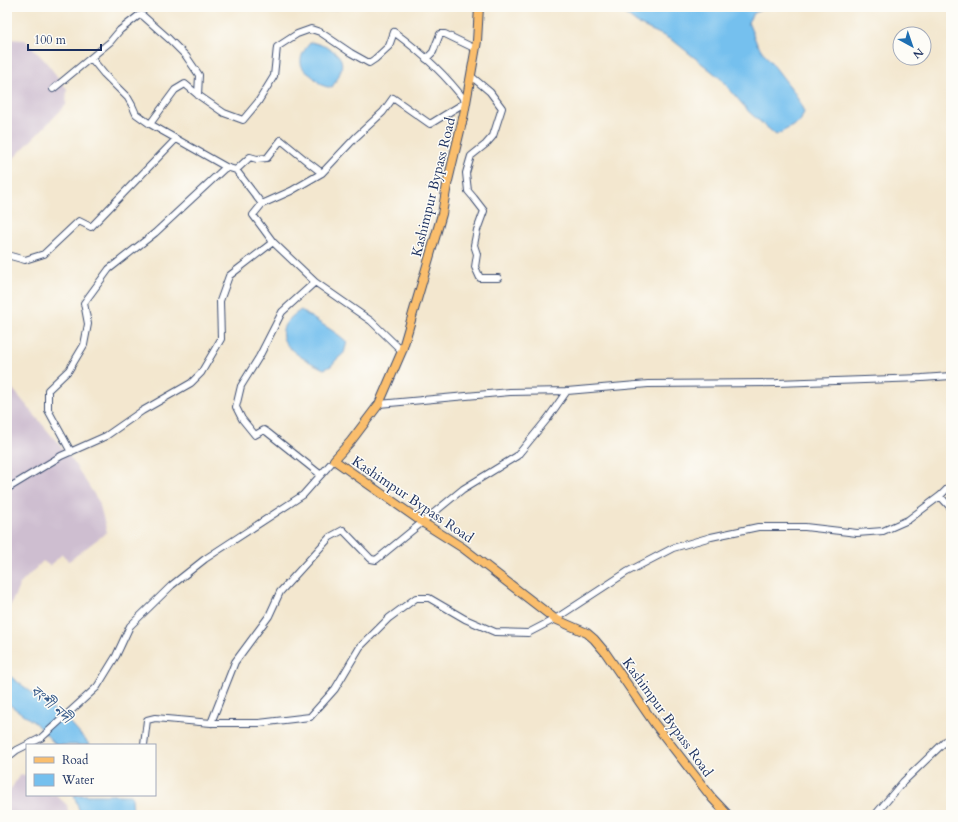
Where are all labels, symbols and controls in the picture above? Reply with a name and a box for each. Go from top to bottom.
scale bar [28,26,101,52]
north arrow [892,26,932,66]
text: 100 m [34,32,67,48]
text: N [909,44,927,62]
street label: Kashimpur Bypass Road [407,115,460,259]
street label: Kashimpur Bypass Road [348,452,478,548]
street label: Kashimpur Bypass Road [618,654,718,781]
water label: বংশী নদী [26,681,77,729]
legend [26,744,156,796]
text: Road [62,752,89,768]
text: Water [61,772,95,788]

